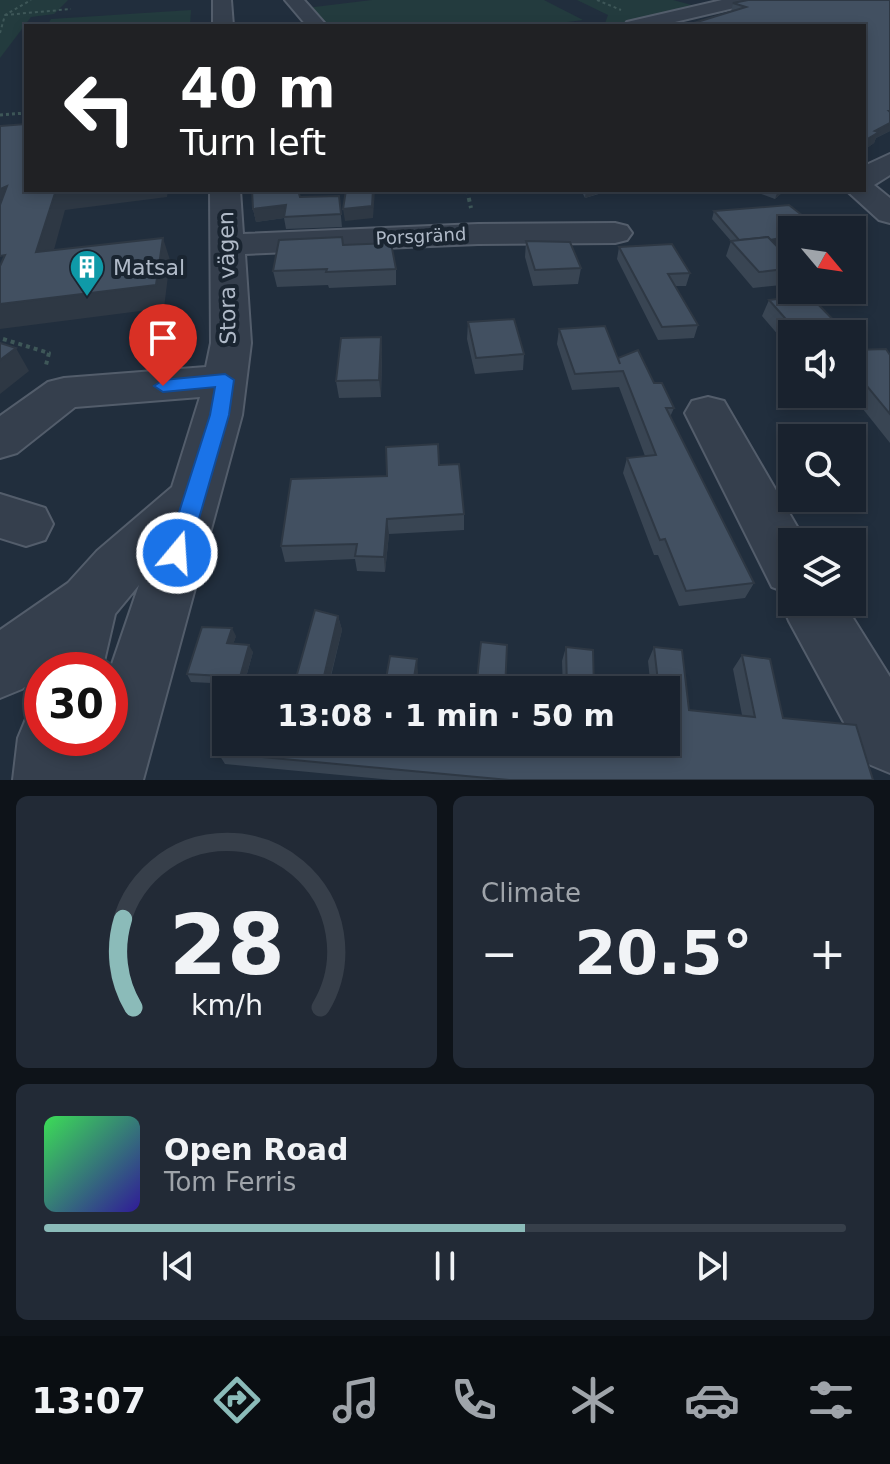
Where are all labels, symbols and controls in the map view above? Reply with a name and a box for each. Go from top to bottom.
text: 40 m [180,55,336,120]
icon: left [48,56,152,160]
text: Turn left [180,122,326,163]
street label: Stora vägen [213,211,241,345]
north arrow [778,216,866,304]
map controls [778,216,866,616]
street label: Porsgränd [375,223,467,249]
building icon: Matsal [68,248,106,298]
place label: Matsal [113,255,185,280]
pin [129,304,197,386]
icon: arrive [141,316,185,360]
button: sound [778,320,866,408]
button: search [778,424,866,512]
position arrow [135,511,219,595]
button: layers [778,528,866,616]
speed limit sign: 30 [24,652,128,756]
text: 13:08 · 1 min · 50 m [277,698,615,733]
text: Climate [481,878,581,908]
text: 28 [169,897,284,994]
text: 20.5° [574,918,753,988]
text: − [481,928,518,979]
text: + [809,928,846,979]
text: km/h [190,988,263,1022]
text: Open Road [164,1132,349,1167]
text: Tom Ferris [164,1167,296,1197]
icon: previous [156,1244,200,1288]
icon: pause [423,1244,467,1288]
icon: next [690,1244,734,1288]
icon: directions [209,1372,265,1428]
icon: music [328,1372,384,1428]
icon: phone [446,1372,502,1428]
icon: climate [565,1372,621,1428]
icon: car [684,1372,740,1428]
icon: filters [803,1372,859,1428]
text: 13:07 [31,1380,146,1421]

